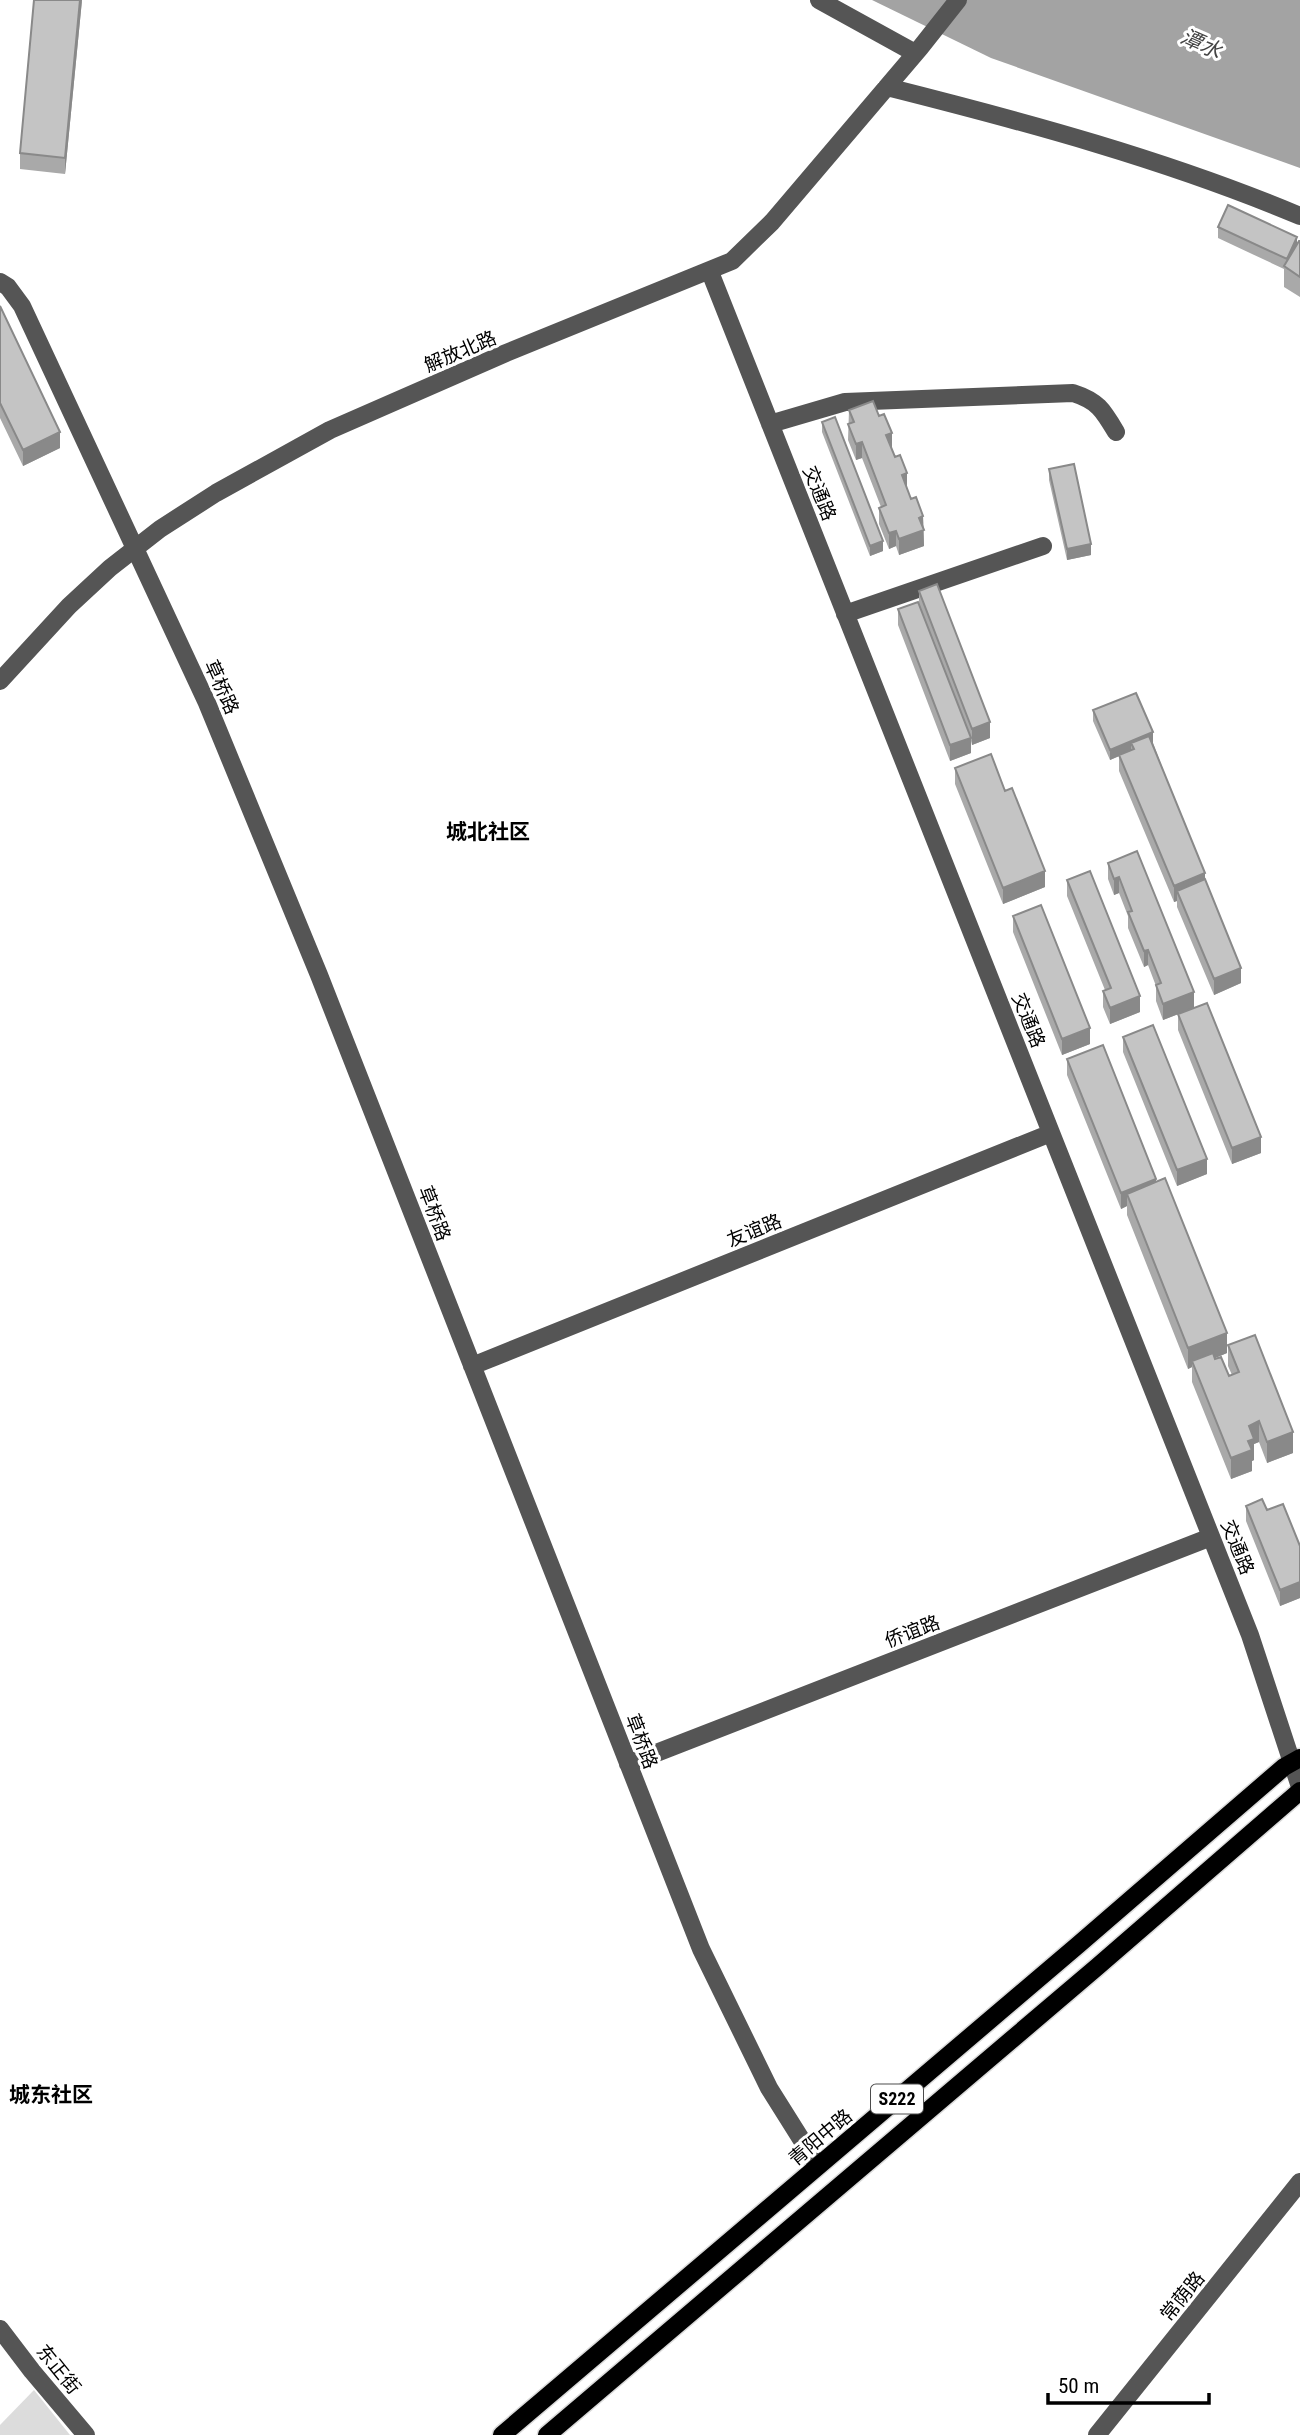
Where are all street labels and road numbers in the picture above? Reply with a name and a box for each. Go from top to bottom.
street label: 解放北路 [421,326,500,377]
street label: 交通路 [798,462,841,524]
street label: 草桥路 [199,656,244,718]
street label: 交通路 [1007,989,1050,1051]
street label: 草桥路 [414,1182,455,1244]
street label: 友谊路 [723,1209,785,1252]
street label: 交通路 [1216,1516,1259,1578]
street label: 侨谊路 [881,1611,943,1652]
street label: 草桥路 [621,1710,662,1772]
road number: S222 [871,2084,923,2113]
street label: 青阳中路 [784,2104,857,2171]
street label: 常荫路 [1156,2267,1209,2326]
street label: 东正街 [32,2340,85,2399]

